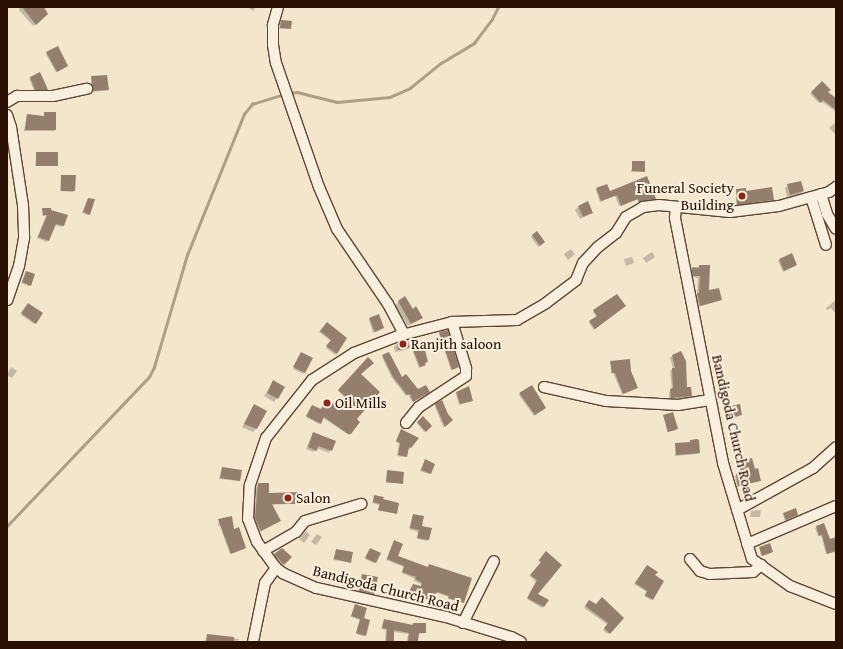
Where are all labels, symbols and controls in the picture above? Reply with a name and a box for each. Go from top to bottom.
place label: Funeral Society Building [637,178,734,213]
marker: Funeral Society Building [737,191,747,201]
place label: Ranjith saloon [411,335,501,353]
marker: Ranjith saloon [398,339,408,349]
street label: Bandigoda Church Road [708,353,760,503]
place label: Oil Mills [335,394,387,412]
marker: Oil Mills [322,398,332,408]
place label: Salon [296,489,331,507]
marker: Salon [283,493,293,503]
street label: Bandigoda Church Road [311,561,461,615]

